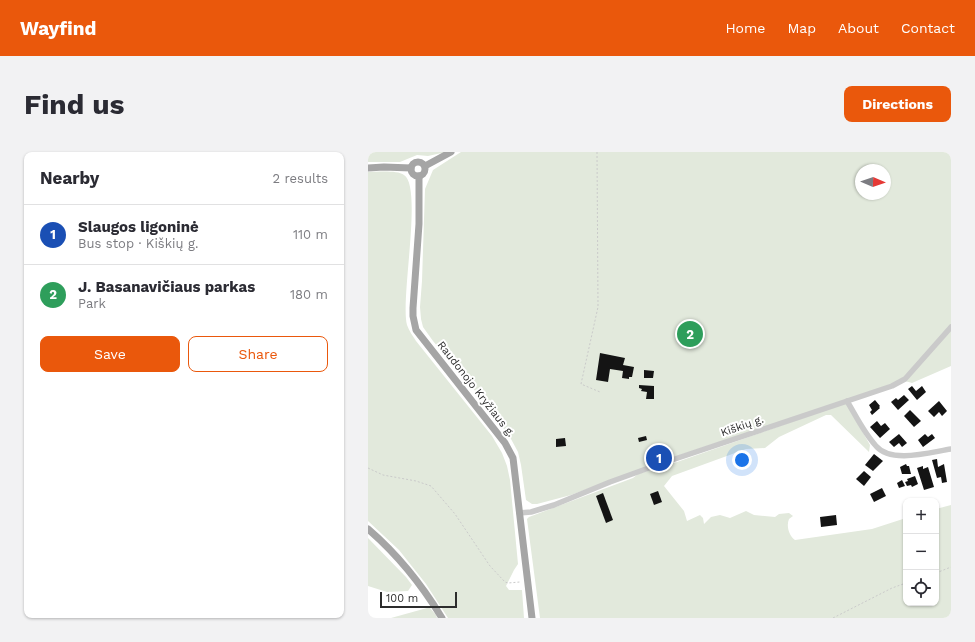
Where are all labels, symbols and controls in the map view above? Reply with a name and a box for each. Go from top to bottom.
text: Wayfind [20,17,96,40]
text: Home [725,20,765,36]
text: Map [787,20,816,36]
text: About [838,20,879,36]
text: Contact [901,20,955,36]
button: Directions [844,86,951,122]
text: Find us [24,88,124,121]
north arrow [855,164,891,200]
text: Nearby [40,168,99,188]
text: 2 results [273,171,328,186]
text: Slaugos ligoninė [78,218,199,236]
text: 1 [50,227,56,242]
text: 110 m [293,227,328,242]
text: Bus stop · Kiškių g. [78,236,198,251]
text: J. Basanavičiaus parkas [78,278,255,296]
text: 2 [49,287,57,302]
text: 180 m [290,287,328,302]
text: Park [78,296,106,311]
pin: 2 [677,319,703,349]
button: Save [40,336,180,372]
button: Share [188,336,328,372]
street label: Raudonojo Kryžiaus g. [435,338,517,440]
street label: Kiškių g. [719,413,765,439]
pin: 1 [646,443,672,473]
your location [732,450,752,470]
map controls [903,498,939,606]
button: + [903,498,939,534]
button: − [903,534,939,570]
button: locate [903,570,939,606]
scale bar [380,590,457,609]
text: 100 m [386,592,418,605]

